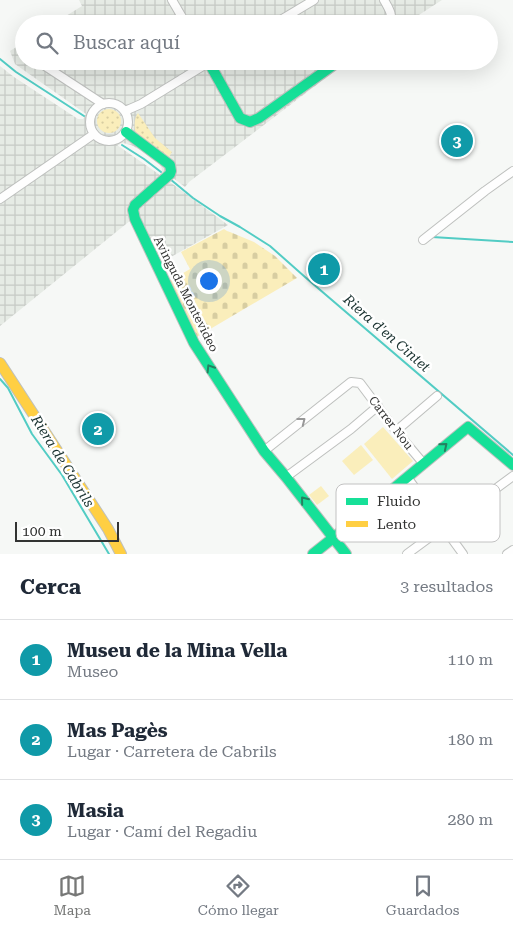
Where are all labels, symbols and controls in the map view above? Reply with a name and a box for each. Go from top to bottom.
search box [15,15,498,70]
icon: search [33,29,61,57]
text: Buscar aquí [73,31,180,54]
pin: 3 [441,122,473,160]
street label: Avinguda Montevideo [151,234,221,354]
pin: 1 [308,250,340,288]
your location [196,268,222,294]
water label: Riera d'en Cintet [340,290,434,375]
one-way arrow [207,364,216,373]
street label: Carrer Nou [366,394,416,453]
pin: 2 [82,410,114,448]
water label: Riera de Cabrils [28,411,98,510]
one-way arrow [297,417,306,426]
one-way arrow [438,444,447,452]
legend [336,484,500,542]
text: Fluido [377,493,421,509]
one-way arrow [301,497,309,506]
text: Lento [377,516,416,532]
scale bar [15,519,119,542]
text: 100 m [22,523,62,539]
text: Cerca [20,575,81,599]
text: 3 resultados [400,577,493,596]
text: Museu de la Mina Vella [67,639,287,662]
text: 1 [32,650,40,669]
text: 110 m [447,650,493,669]
text: Museo [67,662,118,681]
text: Mas Pagès [67,719,168,742]
text: 2 [32,730,40,749]
text: 180 m [447,730,493,749]
text: Lugar · Carretera de Cabrils [67,742,277,761]
text: Masia [67,799,124,822]
text: 3 [32,810,40,829]
text: 280 m [447,810,493,829]
text: Lugar · Camí del Regadiu [67,822,257,841]
tab: Mapa [53,872,91,918]
tab: Cómo llegar [198,872,279,918]
tab: Guardados [386,872,460,918]

